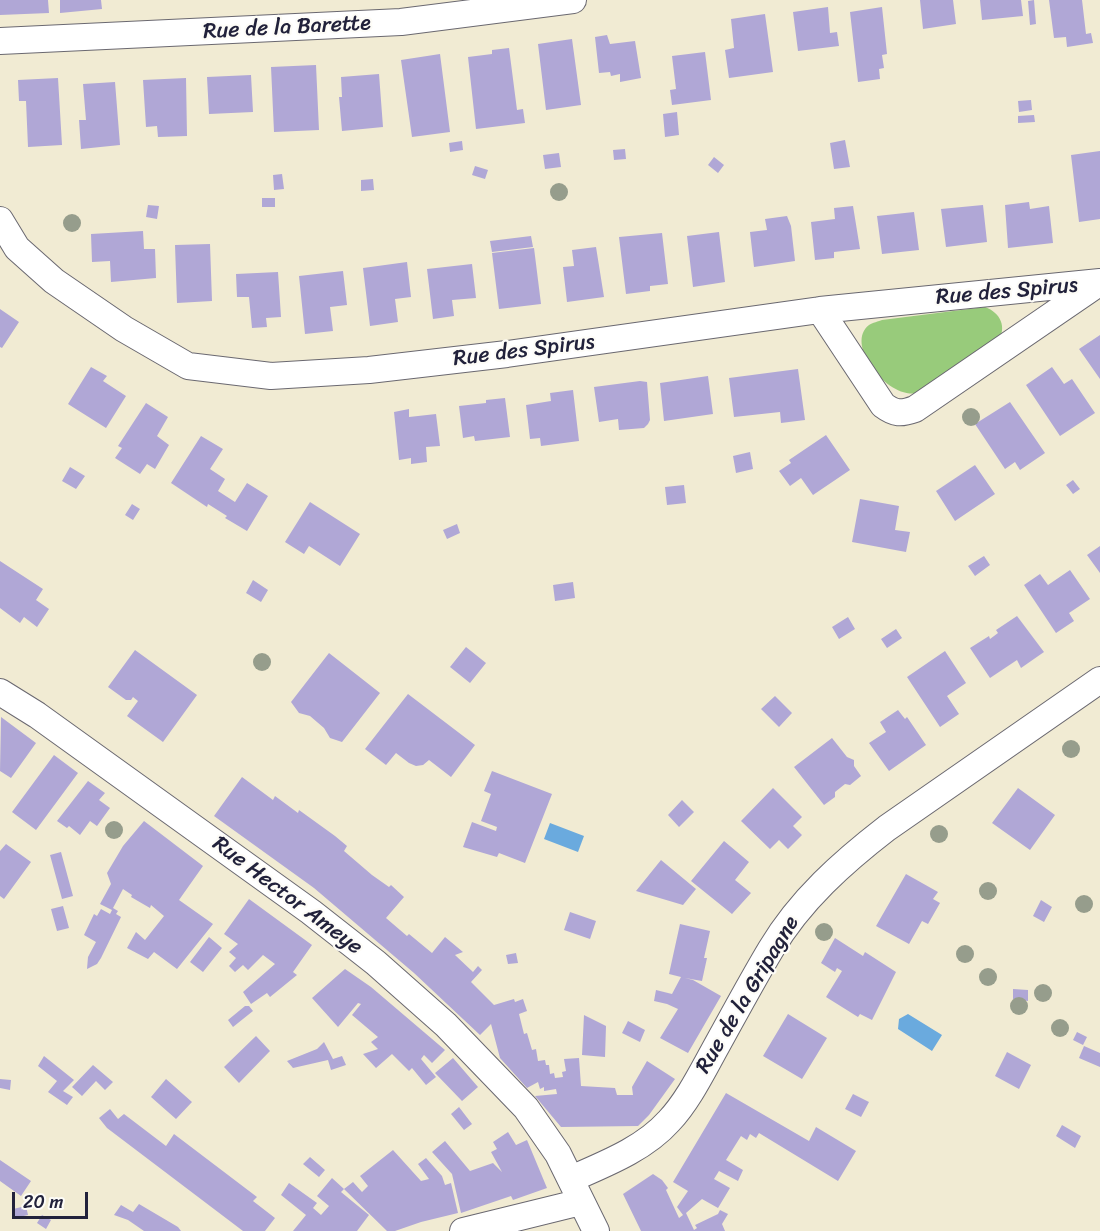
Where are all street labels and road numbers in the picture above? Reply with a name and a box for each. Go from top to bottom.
street label: Rue de la Barette [202,10,372,46]
street label: Rue des Spirus [935,273,1079,311]
street label: Rue des Spirus [452,329,596,373]
street label: Rue Hector Ameye [207,831,367,961]
street label: Rue de la Gripagne [691,912,805,1078]

